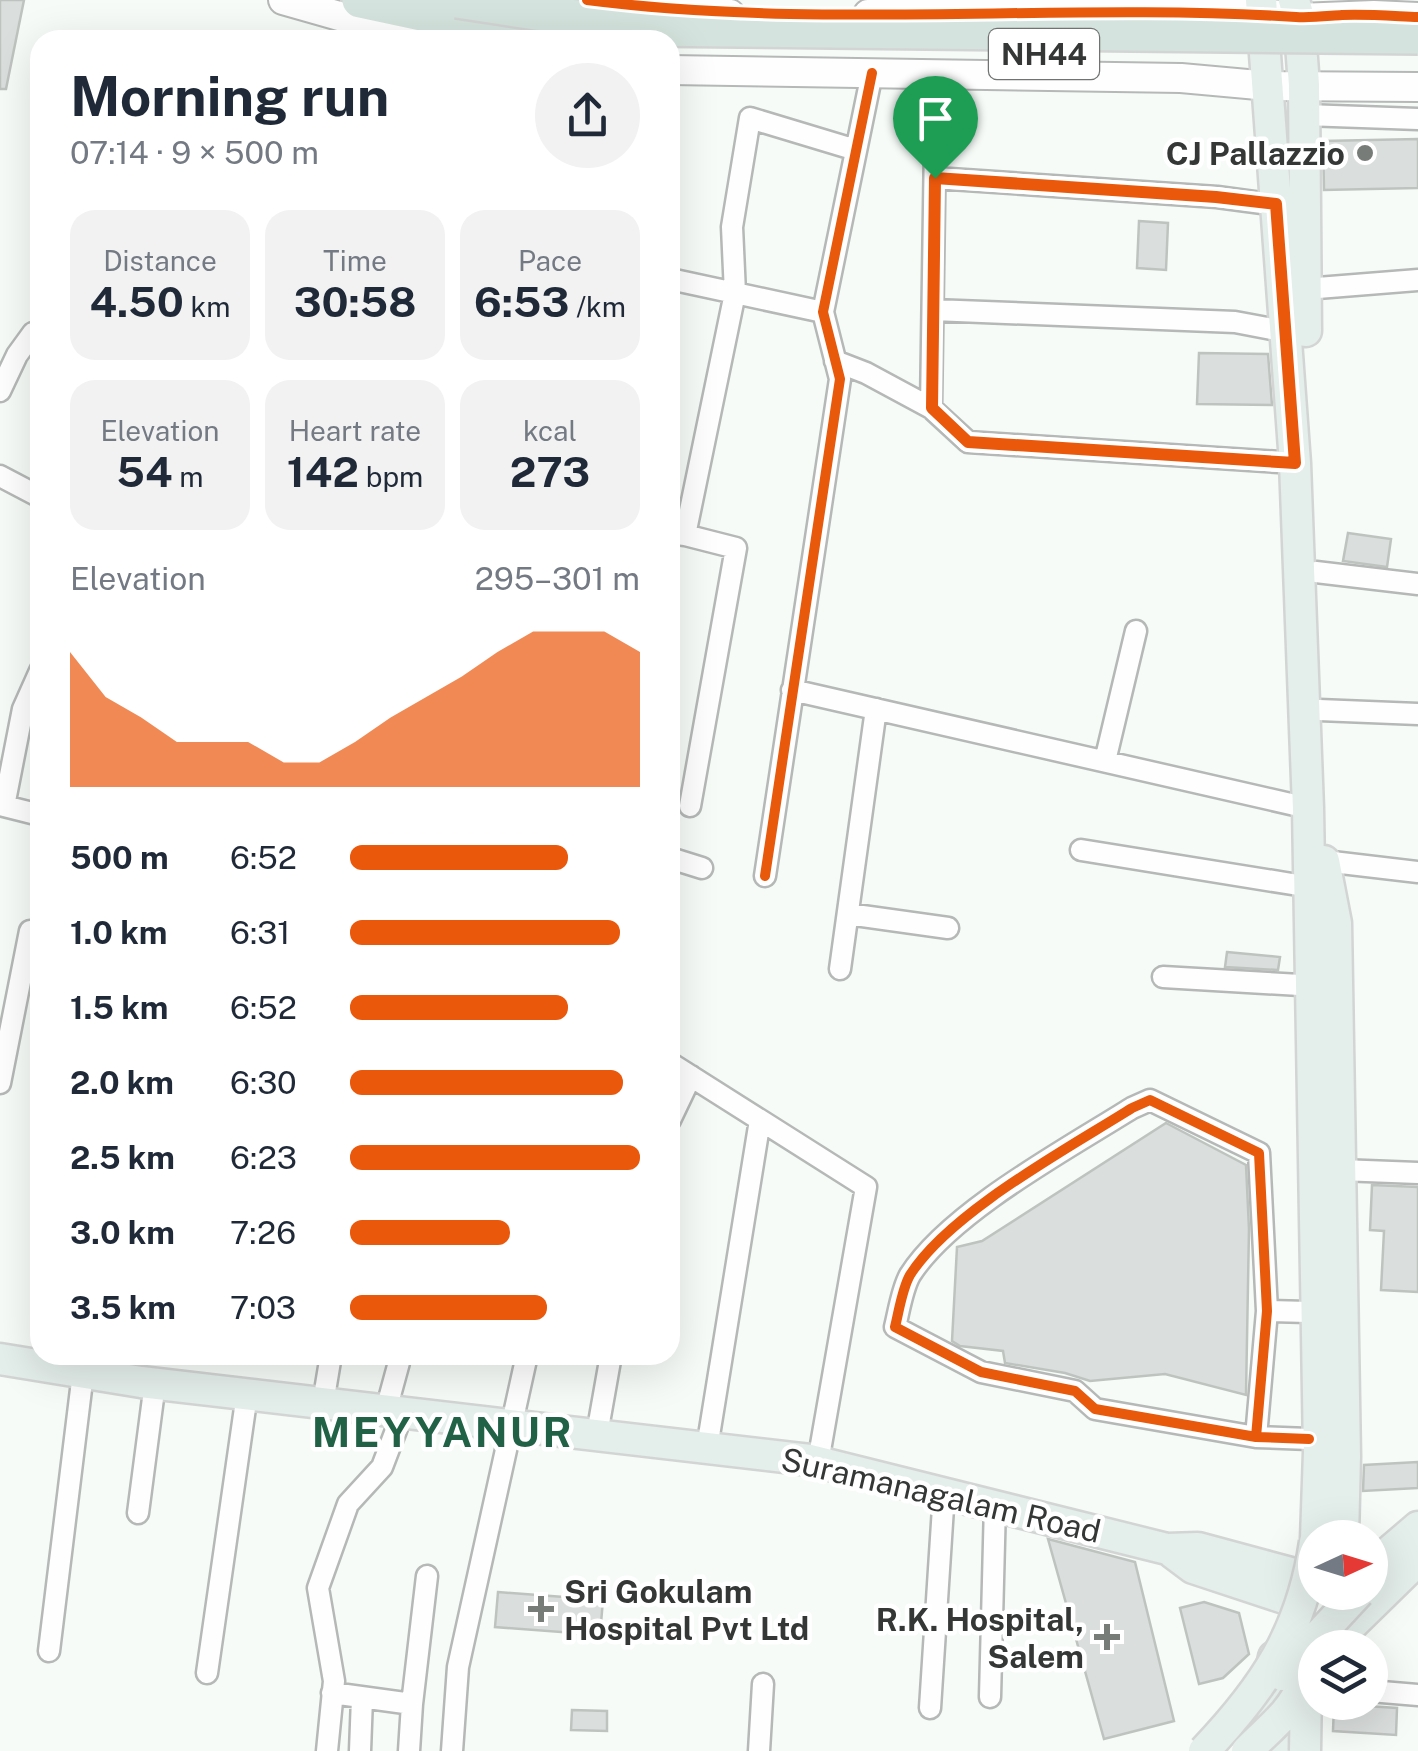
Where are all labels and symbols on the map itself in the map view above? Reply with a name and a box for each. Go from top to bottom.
road number: NH44 [989,29,1099,79]
pin [893,76,978,179]
place label: CJ Pallazzio [1166,135,1345,172]
marker: CJ Pallazzio [1354,142,1376,164]
district label: MEYYANUR [312,1407,574,1456]
street label: Suramanagalam Road [778,1440,1104,1550]
north arrow [1298,1520,1388,1610]
place label: Sri Gokulam Hospital Pvt Ltd [564,1573,809,1647]
marker: Sri Gokulam Hospital Pvt Ltd [528,1596,554,1622]
place label: R.K. Hospital, Salem [876,1601,1084,1675]
marker: R.K. Hospital, Salem [1094,1624,1120,1650]

